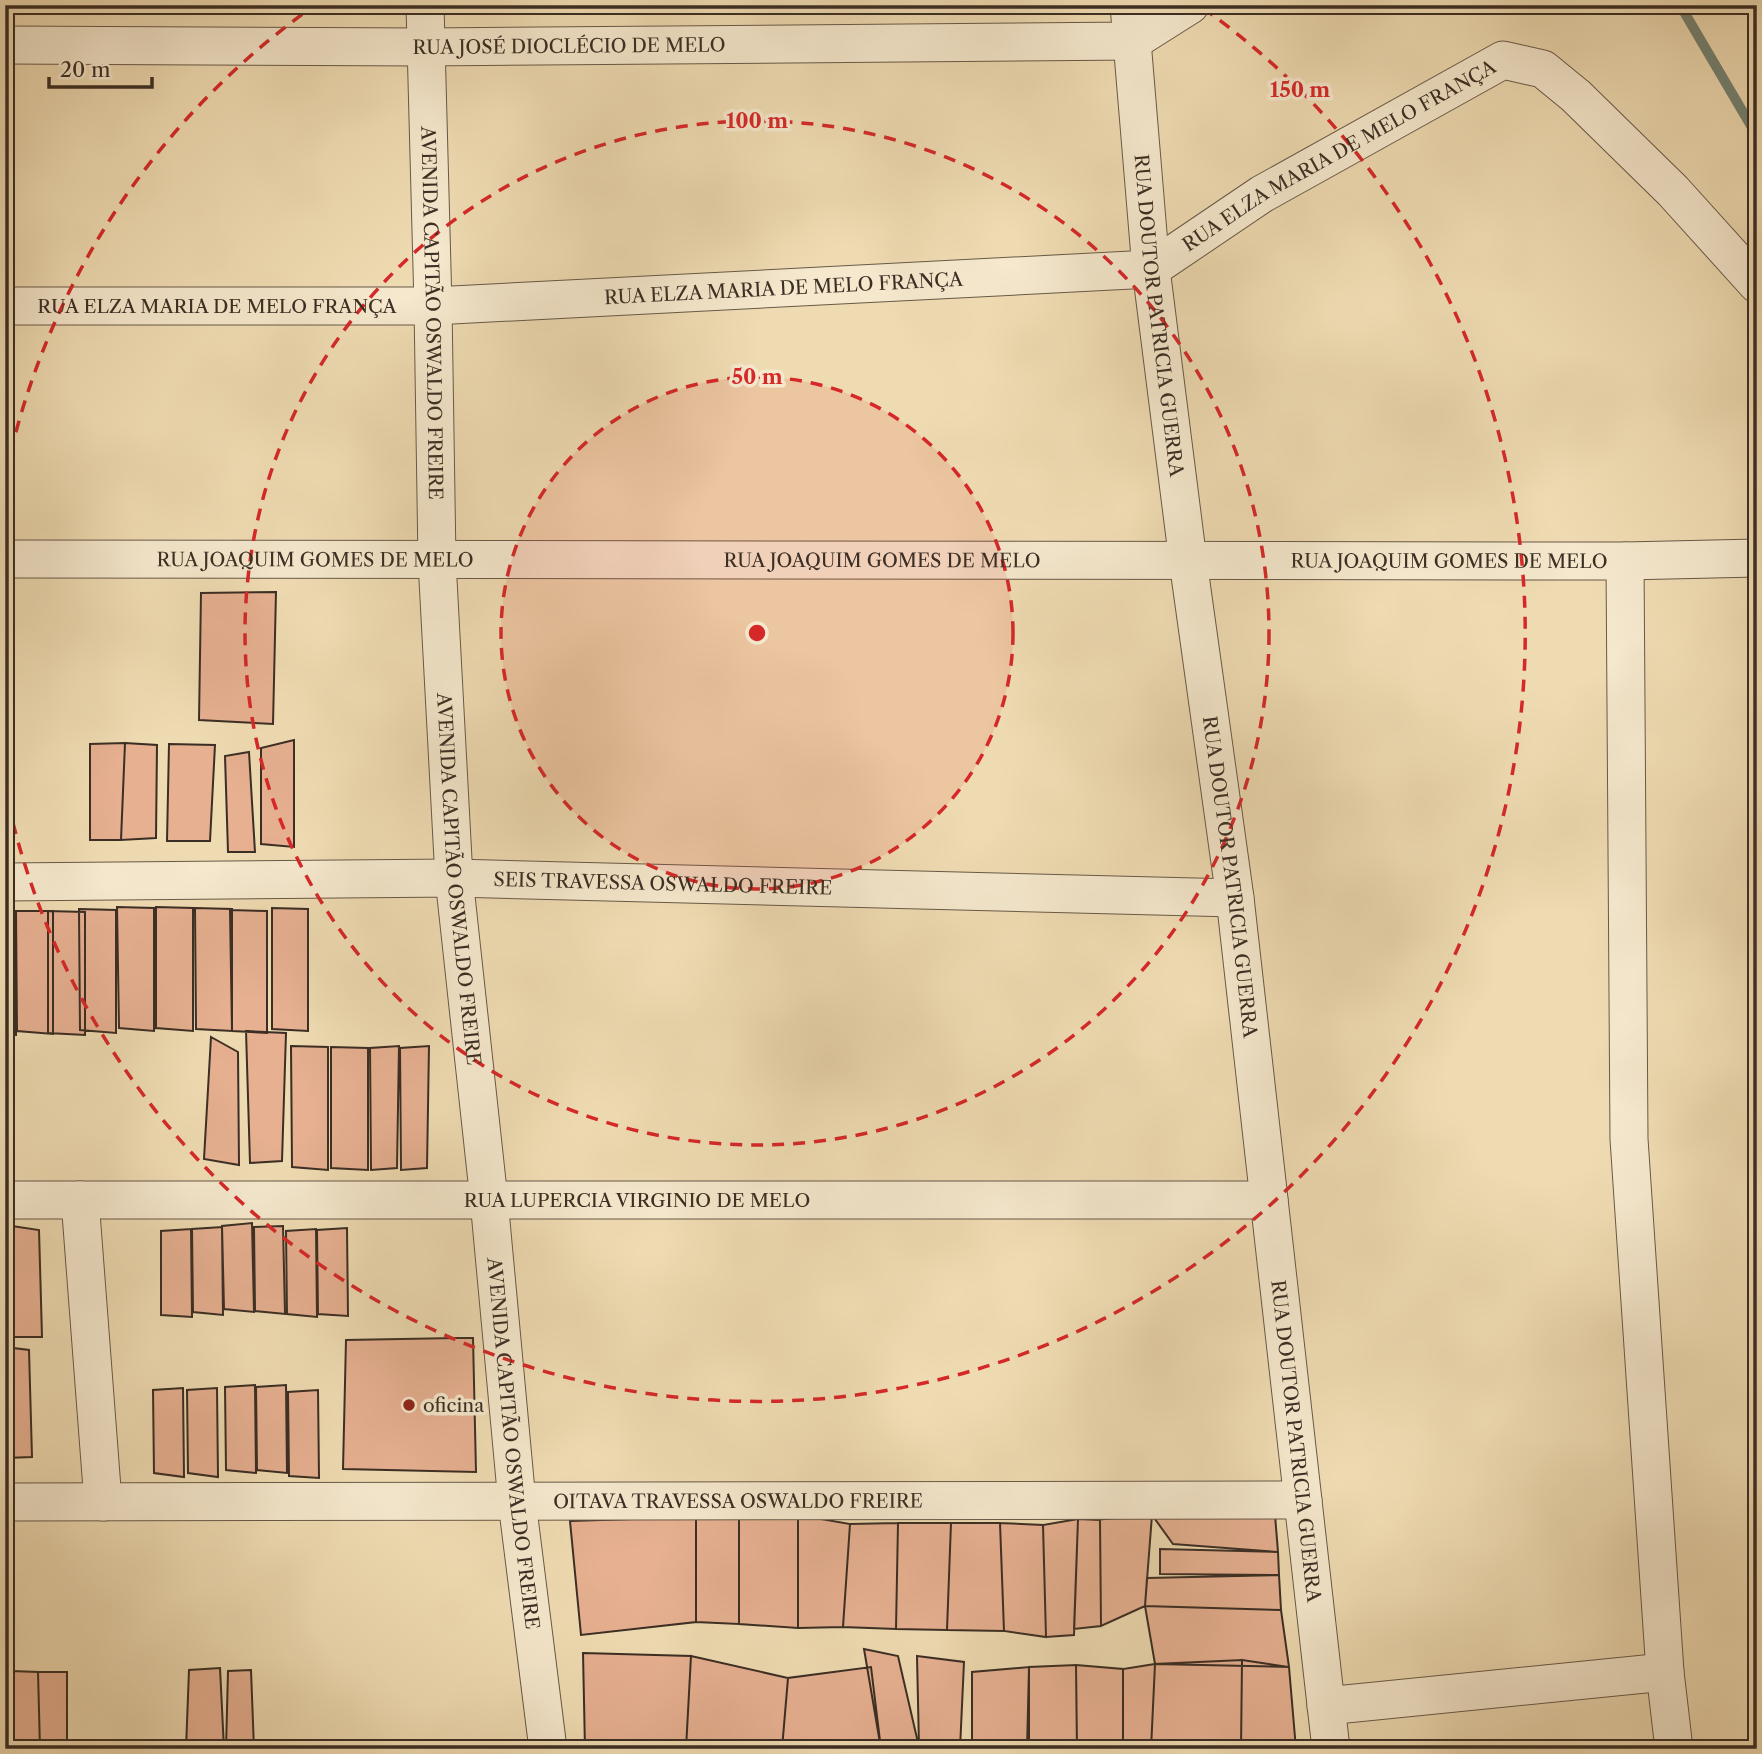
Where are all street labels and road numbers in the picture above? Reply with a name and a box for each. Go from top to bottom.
street label: RUA JOSÉ DIOCLÉCIO DE MELO [412,33,726,59]
street label: RUA ELZA MARIA DE MELO FRANÇA [1178,54,1501,256]
street label: AVENIDA CAPITÃO OSWALDO FREIRE [417,125,448,500]
street label: RUA DOUTOR PATRICIA GUERRA [1130,153,1189,479]
street label: RUA ELZA MARIA DE MELO FRANÇA [604,267,964,309]
street label: RUA ELZA MARIA DE MELO FRANÇA [37,295,398,318]
street label: RUA JOAQUIM GOMES DE MELO [157,548,473,571]
street label: RUA JOAQUIM GOMES DE MELO [724,548,1040,572]
street label: RUA JOAQUIM GOMES DE MELO [1291,549,1607,572]
street label: AVENIDA CAPITÃO OSWALDO FREIRE [433,691,486,1066]
street label: RUA DOUTOR PATRICIA GUERRA [1198,714,1262,1040]
street label: SEIS TRAVESSA OSWALDO FREIRE [493,868,833,899]
street label: RUA LUPERCIA VIRGINIO DE MELO [464,1189,810,1212]
street label: AVENIDA CAPITÃO OSWALDO FREIRE [483,1255,544,1631]
street label: RUA DOUTOR PATRICIA GUERRA [1267,1279,1326,1604]
street label: OITAVA TRAVESSA OSWALDO FREIRE [553,1489,923,1513]

